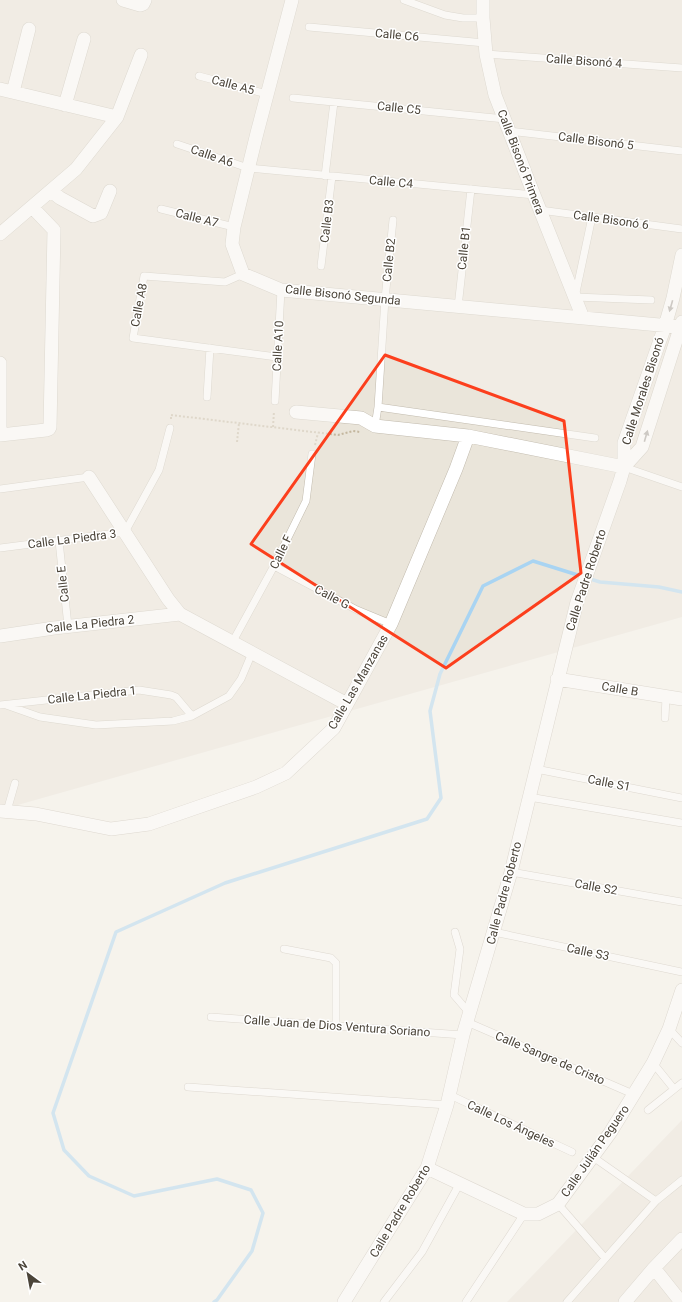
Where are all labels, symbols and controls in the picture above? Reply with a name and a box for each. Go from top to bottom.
street label: Calle C6 [374,26,420,44]
street label: Calle Bisonó 4 [546,51,623,71]
street label: Calle A5 [210,73,256,98]
street label: Calle C5 [376,99,422,117]
street label: Calle Bisonó Primera [495,108,547,216]
street label: Calle Bisonó 5 [557,129,635,153]
street label: Calle A6 [189,142,235,170]
street label: Calle C4 [368,173,414,191]
street label: Calle B3 [317,198,337,244]
street label: Calle A7 [174,206,220,230]
street label: Calle Bisonó 6 [572,208,650,232]
street label: Calle B1 [455,226,473,270]
street label: Calle B2 [380,237,398,282]
street label: Calle A8 [128,282,150,328]
street label: Calle Bisonó Segunda [285,282,401,308]
one-way arrow [668,301,674,313]
street label: Calle A10 [270,320,286,372]
street label: Calle Morales Bisonó [619,335,667,447]
one-way arrow [643,429,649,441]
street label: Calle La Piedra 3 [27,527,117,551]
street label: Calle Padre Roberto [563,527,609,633]
street label: Calle F [267,532,295,571]
street label: Calle E [54,565,72,603]
street label: Calle G [312,582,352,612]
street label: Calle La Piedra 2 [45,612,135,636]
street label: Calle Las Manzanas [325,632,391,732]
street label: Calle B [601,679,639,699]
street label: Calle La Piedra 1 [47,683,137,707]
street label: Calle S1 [586,772,632,794]
street label: Calle Padre Roberto [484,840,525,946]
street label: Calle S2 [573,876,619,898]
street label: Calle S3 [565,941,611,963]
street label: Calle Juan de Dios Ventura Soriano [243,1012,431,1040]
street label: Calle Sangre de Cristo [493,1029,607,1087]
street label: Calle Los Ángeles [465,1097,557,1150]
street label: Calle Julián Peguero [558,1102,632,1200]
street label: Calle Padre Roberto [367,1162,433,1260]
north arrow [8,1254,48,1294]
text: N [16,1258,30,1274]

